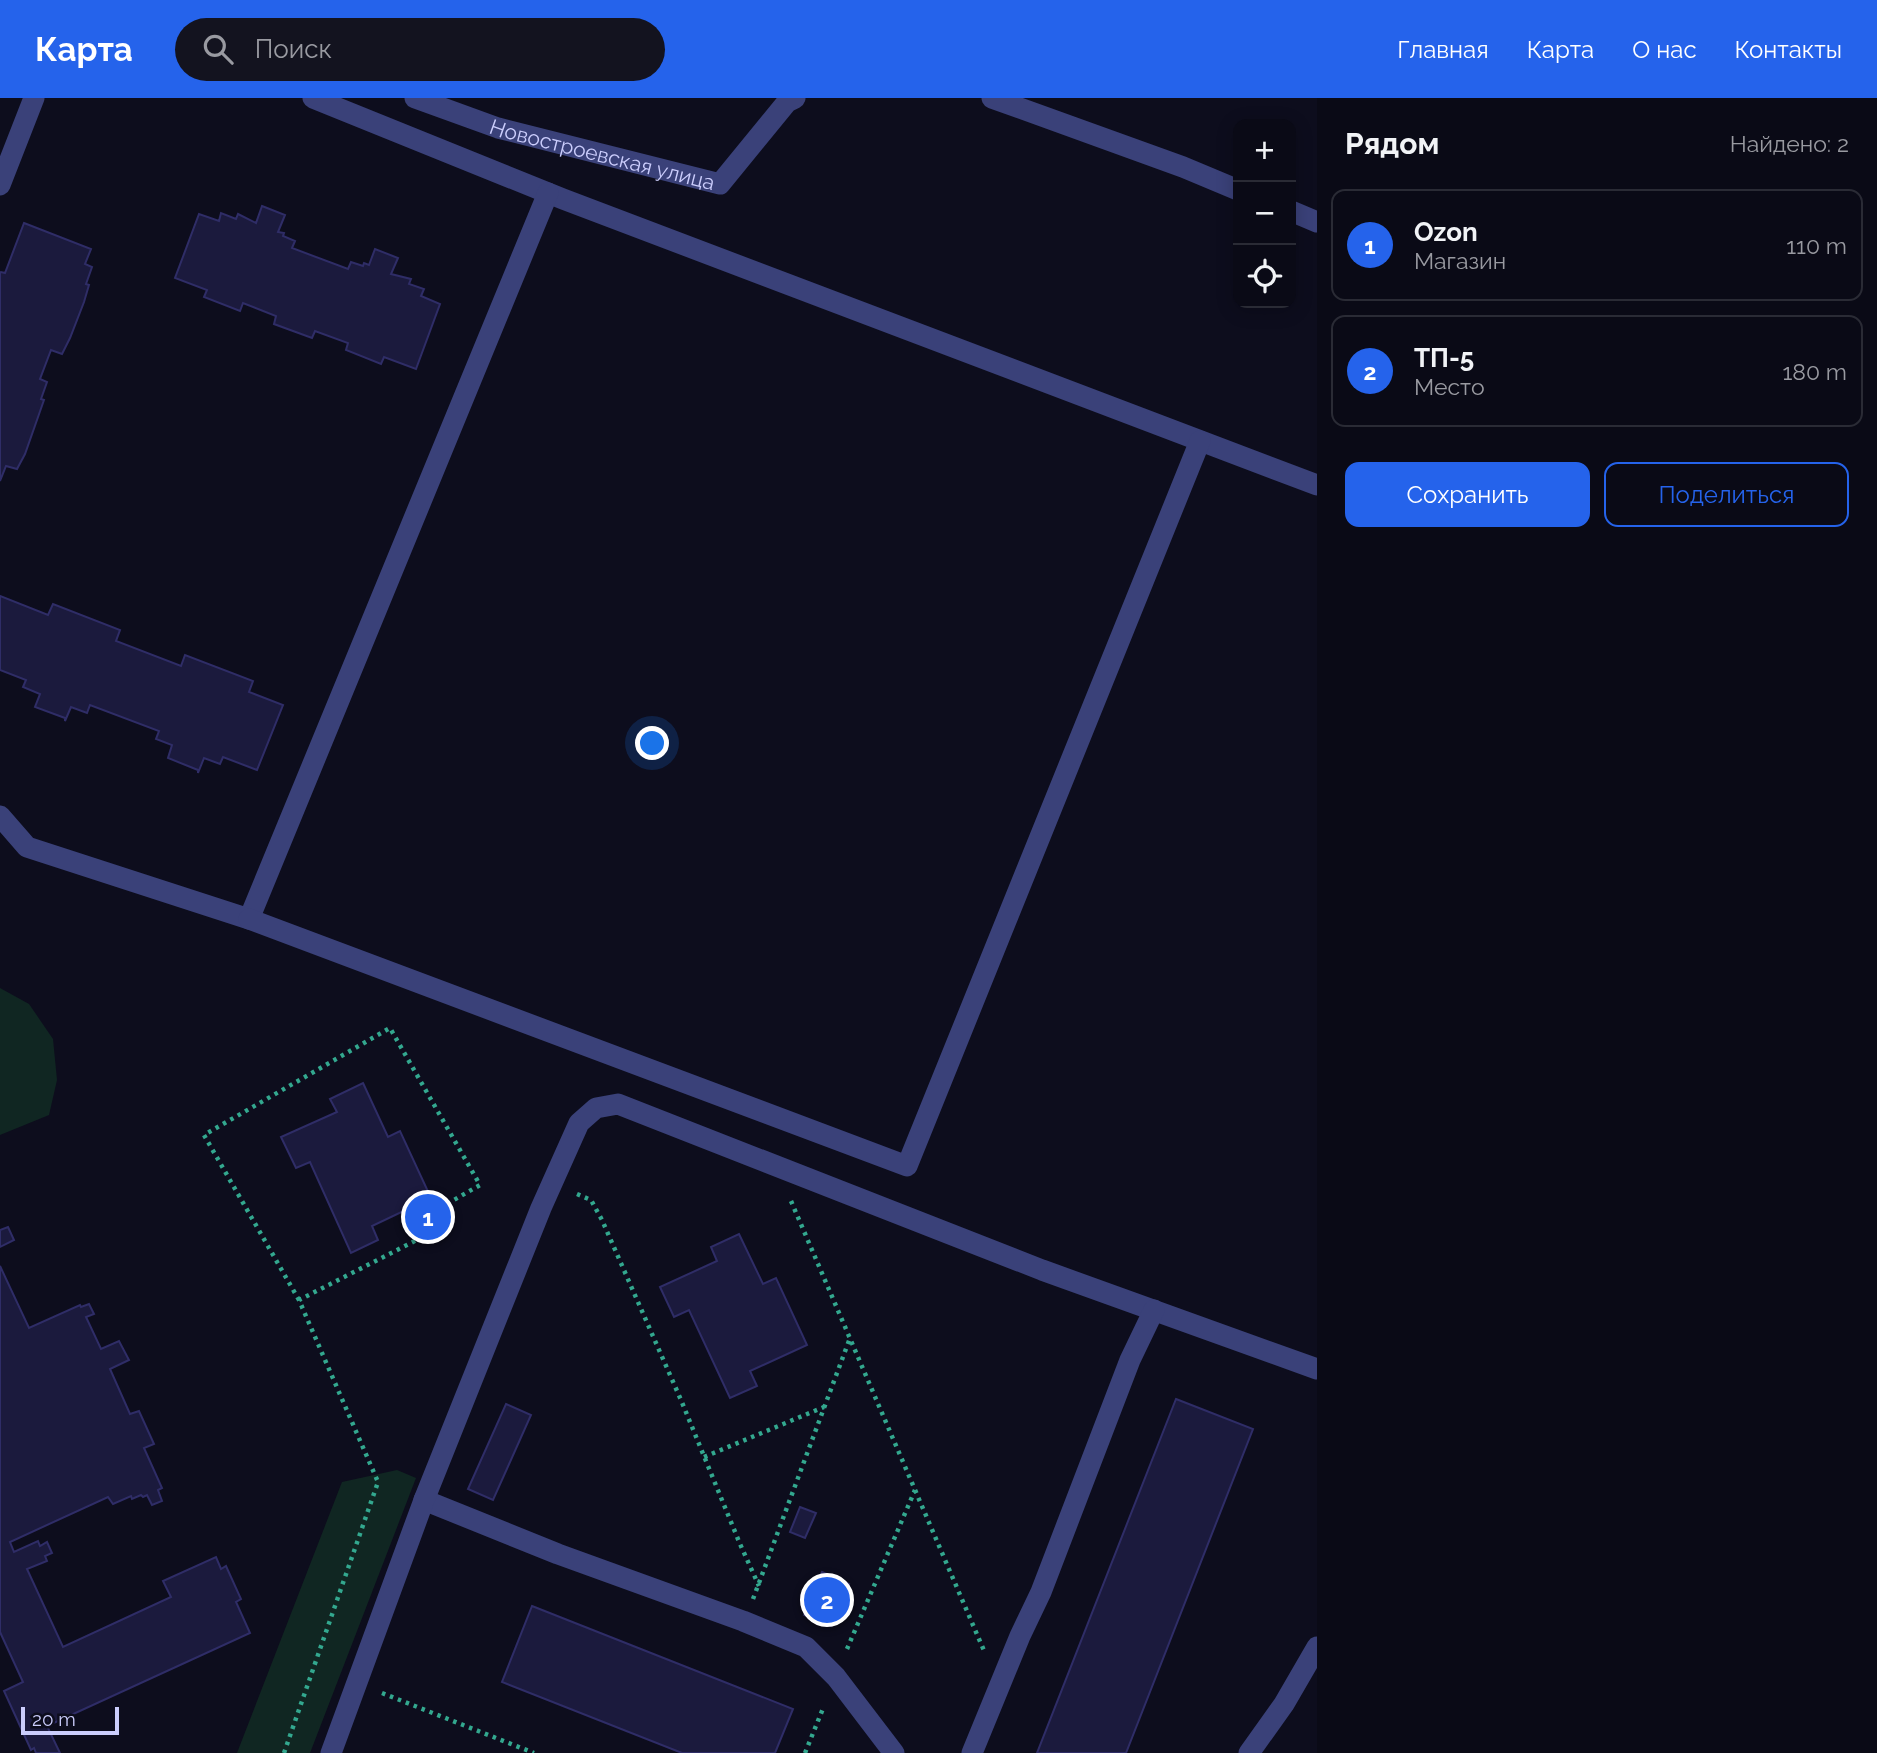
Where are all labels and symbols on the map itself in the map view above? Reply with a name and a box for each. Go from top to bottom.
street label: Новостроевская улица [486,114,718,195]
your location [635,726,669,760]
pin: 1 [405,1191,451,1243]
pin: 2 [804,1574,850,1626]
scale bar [21,1704,119,1736]

